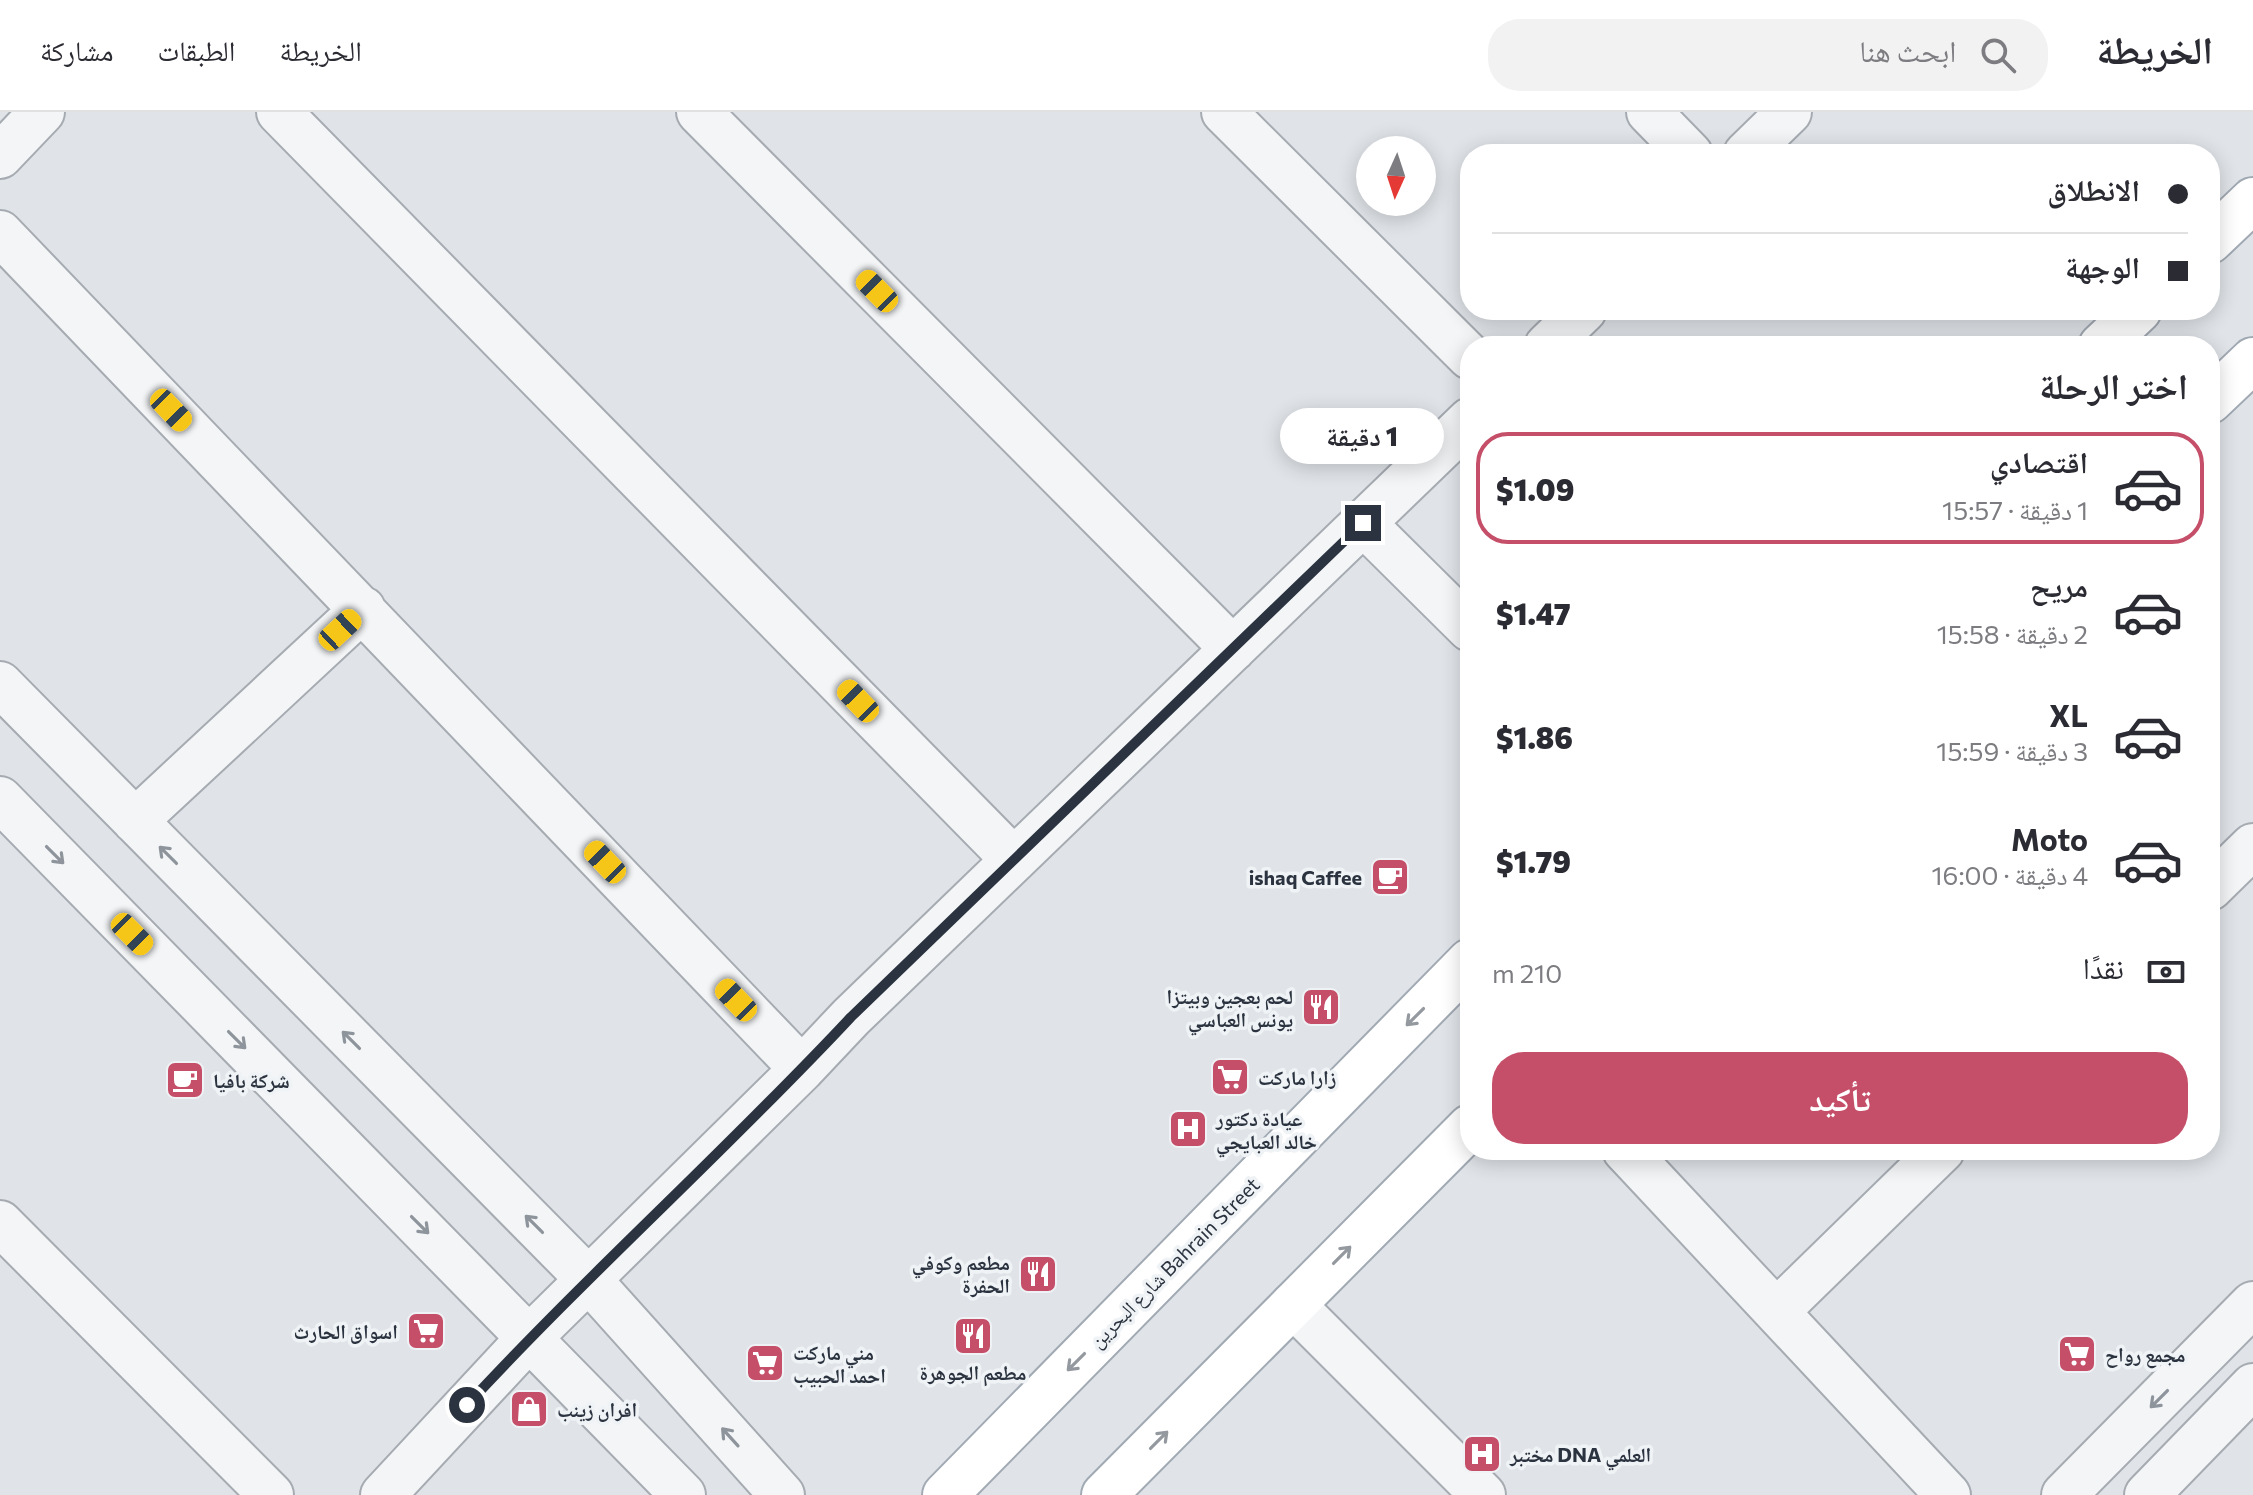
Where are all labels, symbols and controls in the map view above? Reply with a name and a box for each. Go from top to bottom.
search box [1488,19,2048,91]
text: الخريطة [2096,25,2213,72]
text: ابحث هنا [1859,31,1956,68]
text: مشاركة [40,33,114,67]
text: الطبقات [158,33,235,67]
text: الخريطة [279,33,362,67]
icon: search [1976,33,2020,77]
north arrow [1356,136,1436,216]
map controls [1356,136,1436,216]
text: الانطلاق [2047,170,2140,207]
text: الوجهة [2065,247,2140,284]
car [852,266,902,316]
text: اختر الرحلة [2039,362,2188,406]
car [146,384,196,436]
callout: 1 دقيقة [1281,407,1445,463]
text: 1 دقيقة [1326,420,1398,451]
text: اقتصادي [1990,442,2088,479]
icon: car [2112,452,2184,524]
text: $1.09 [1496,470,1574,507]
text: 1 دقيقة · 15:57 [1942,494,2088,525]
route end [1345,505,1381,541]
text: مريح [2030,566,2088,603]
icon: car [2112,576,2184,648]
text: $1.47 [1496,594,1571,631]
car [314,605,366,655]
text: 2 دقيقة · 15:58 [1937,618,2088,649]
car [833,675,883,727]
text: XL [2049,696,2088,733]
icon: car [2112,700,2184,772]
text: $1.86 [1496,718,1573,755]
text: 3 دقيقة · 15:59 [1936,735,2088,766]
text: Moto [2011,820,2088,857]
icon: car [2112,824,2184,896]
car [580,836,630,888]
text: $1.79 [1496,842,1571,879]
one-way arrow [45,845,64,864]
one-way arrow [159,845,178,865]
cafe icon: ishaq Caffee [1369,856,1411,898]
text: 4 دقيقة · 16:00 [1931,859,2088,890]
place label: ishaq Caffee [1249,865,1362,889]
car [107,909,157,959]
text: نقدًا [2083,948,2124,985]
icon: cash [2144,950,2188,994]
text: 210 m [1492,957,1562,988]
car [711,974,761,1026]
place label: لحم بعجين وبيتزا يونس العباسي [1167,984,1293,1036]
restaurant icon: لحم بعجين وبيتزا يونس العباسي [1300,986,1342,1028]
one-way arrow [1406,1007,1425,1026]
one-way arrow [227,1030,246,1049]
one-way arrow [342,1030,361,1050]
button: تأكيد [1492,1052,2188,1144]
supermarket icon: زارا ماركت [1209,1056,1251,1098]
cafe icon: شركة بافيا [164,1059,206,1101]
place label: زارا ماركت [1258,1065,1336,1089]
place label: شركة بافيا [213,1068,290,1093]
place label: عيادة دكتور خالد العبايجي [1215,1106,1317,1158]
hospital icon: عيادة دكتور خالد العبايجي [1167,1108,1209,1150]
street label: شارع البحرين Bahrain Street [1084,1172,1265,1353]
one-way arrow [525,1214,544,1234]
one-way arrow [410,1215,429,1234]
one-way arrow [1333,1245,1352,1265]
place label: مطعم وكوفي الحفرة [912,1250,1010,1298]
restaurant icon: مطعم وكوفي الحفرة [1017,1253,1059,1295]
supermarket icon: اسواق الحارث [405,1310,447,1352]
restaurant icon: مطعم الجوهرة [952,1315,994,1357]
place label: اسواق الحارث [293,1319,398,1344]
supermarket icon: مجمع رواح [2056,1333,2098,1375]
place label: مني ماركت احمد الحبيب [793,1340,886,1388]
supermarket icon: مني ماركت احمد الحبيب [744,1342,786,1384]
place label: مجمع رواح [2105,1342,2185,1369]
one-way arrow [1067,1352,1086,1371]
place label: مطعم الجوهرة [919,1360,1027,1387]
route start [449,1387,485,1423]
shop icon: افران زينب [508,1388,550,1430]
one-way arrow [2150,1389,2169,1408]
place label: افران زينب [557,1397,637,1422]
one-way arrow [721,1427,740,1447]
one-way arrow [1149,1431,1168,1450]
hospital icon: مختبر DNA العلمي [1461,1433,1503,1475]
place label: مختبر DNA العلمي [1509,1442,1651,1471]

